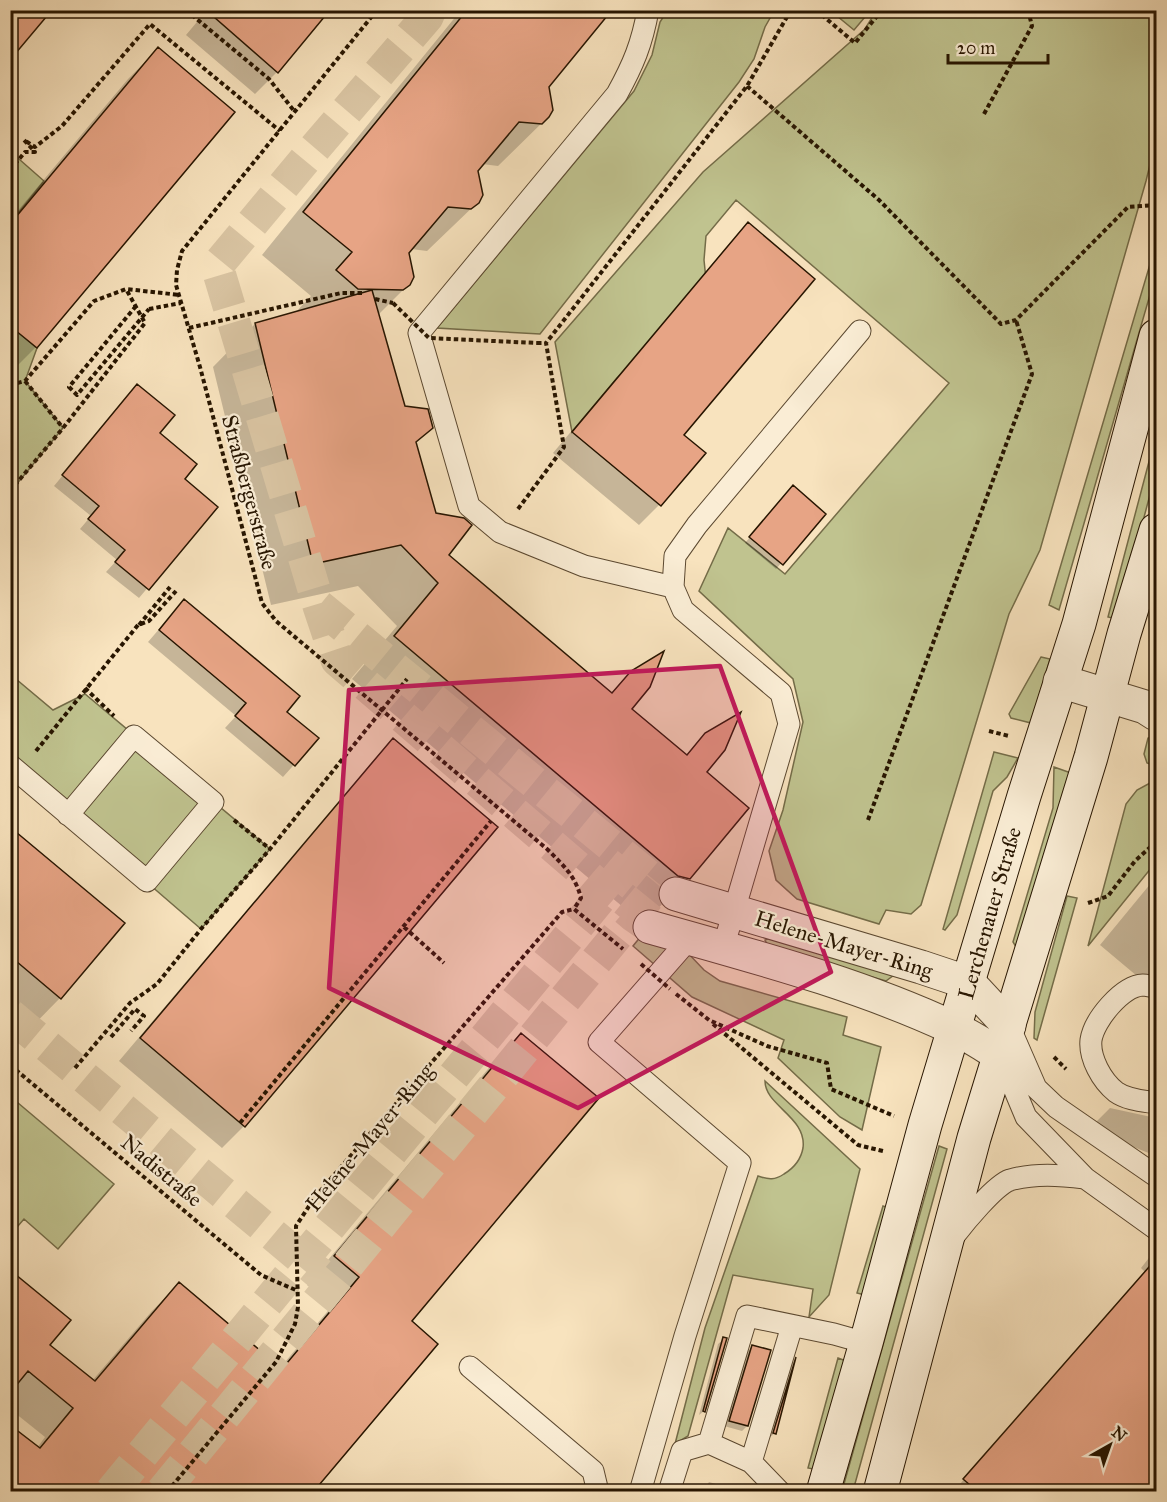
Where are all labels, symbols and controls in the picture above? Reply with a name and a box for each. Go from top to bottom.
scale bar [948,27,1048,65]
text: 20 m [957,37,995,59]
street label: Straßbergerstraße [216,412,283,572]
street label: Lerchenauer Straße [952,824,1027,1002]
street label: Helene-Mayer-Ring [751,905,937,985]
street label: Helene-Mayer-Ring [300,1057,440,1217]
street label: Nadistraße [115,1128,208,1212]
north arrow [1080,1415,1140,1475]
text: N [1108,1422,1131,1446]

